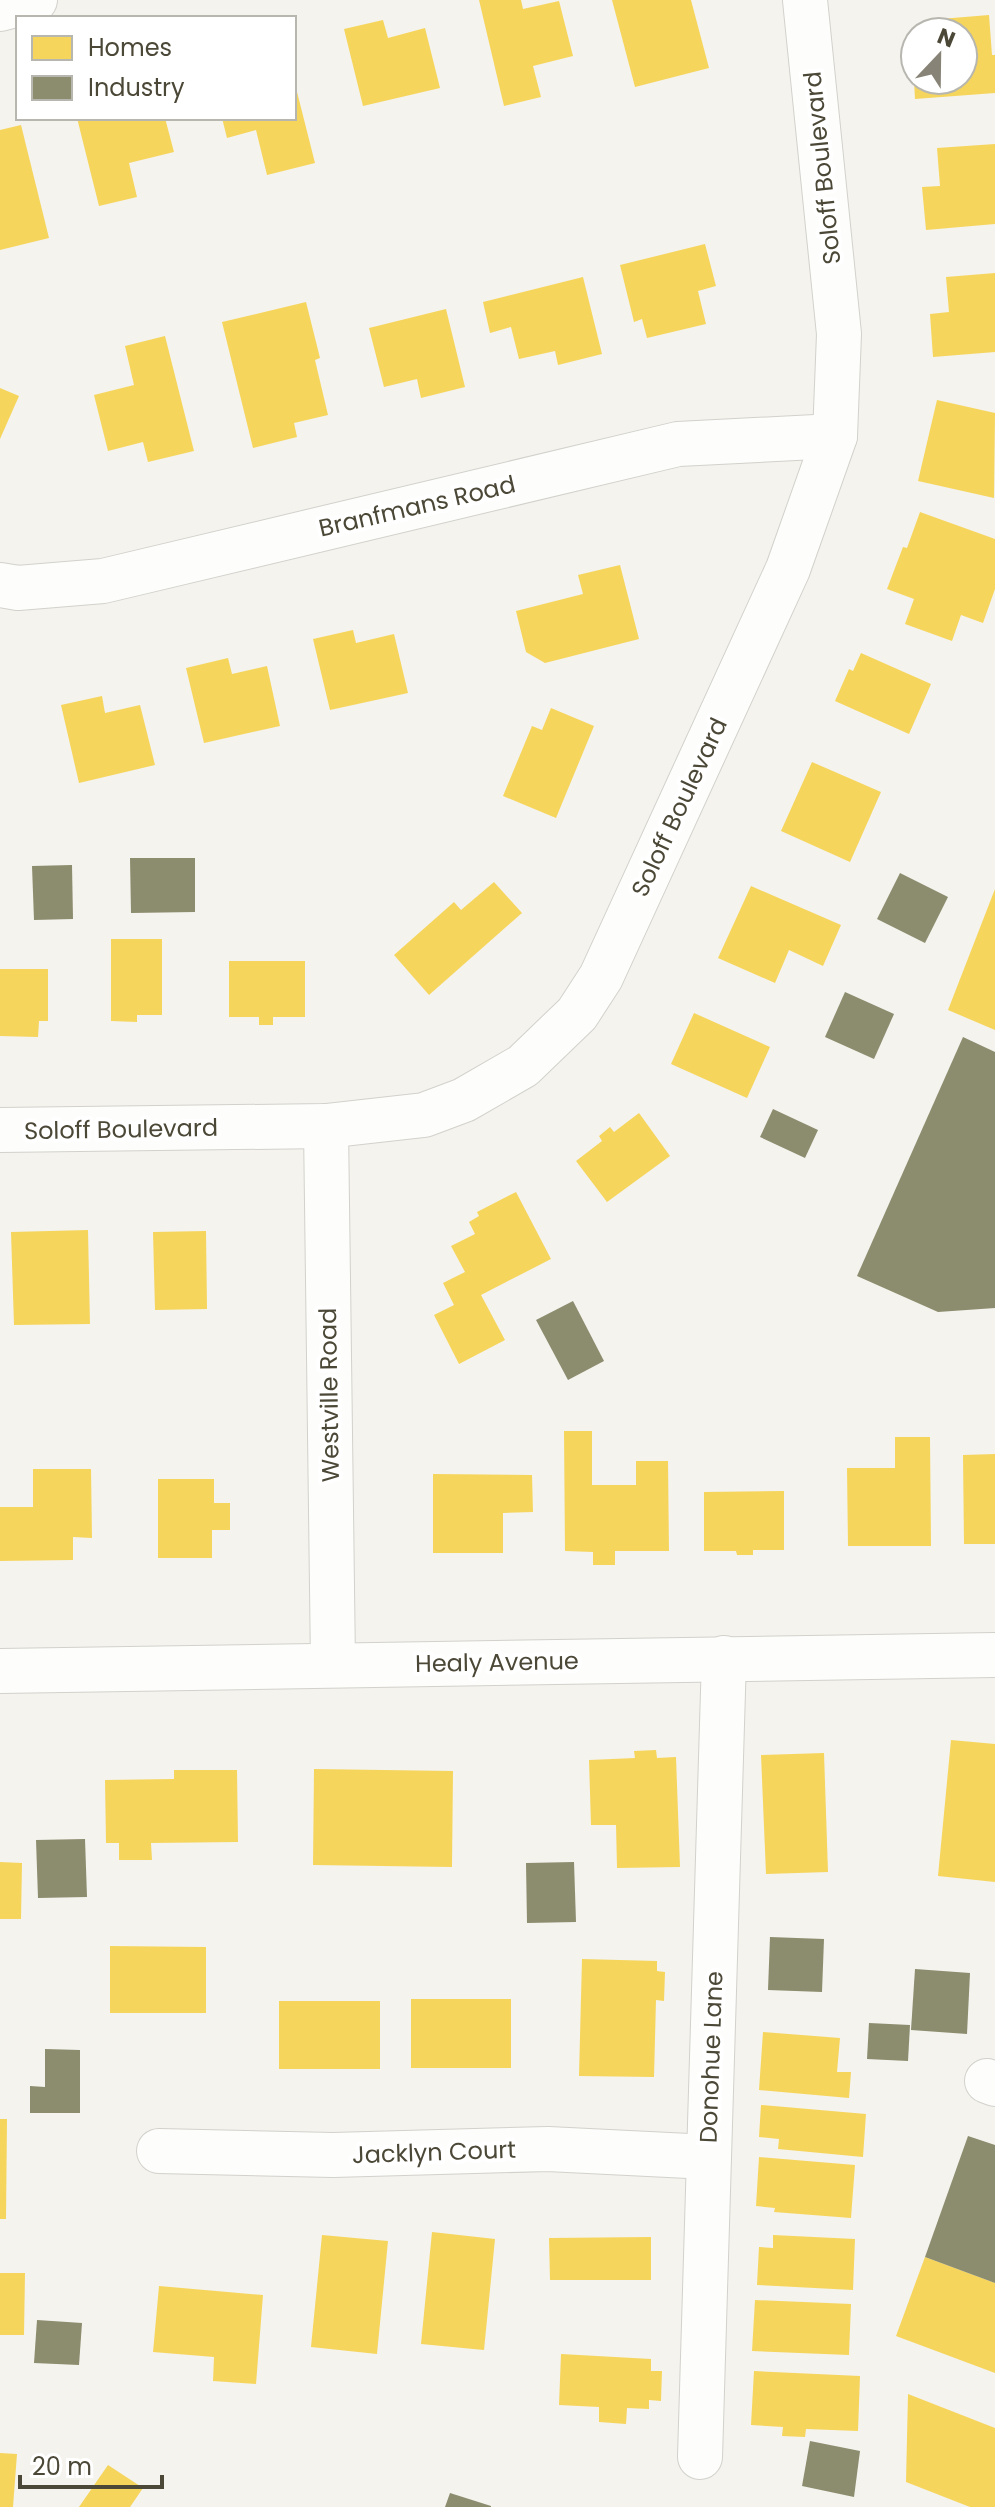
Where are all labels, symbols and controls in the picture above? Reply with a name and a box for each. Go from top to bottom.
legend [16,16,296,120]
north arrow [899,16,979,96]
text: N [933,20,960,55]
text: Homes [88,31,172,64]
street label: Soloff Boulevard [795,70,849,266]
text: Industry [88,71,185,104]
street label: Branfmans Road [315,467,519,545]
street label: Soloff Boulevard [623,712,735,902]
street label: Soloff Boulevard [24,1111,218,1147]
street label: Westville Road [311,1308,347,1482]
street label: Healy Avenue [415,1644,579,1680]
street label: Donohue Lane [692,1971,730,2143]
street label: Jacklyn Court [351,2133,517,2171]
scale bar [20,2439,162,2489]
text: 20 m [32,2450,92,2483]

